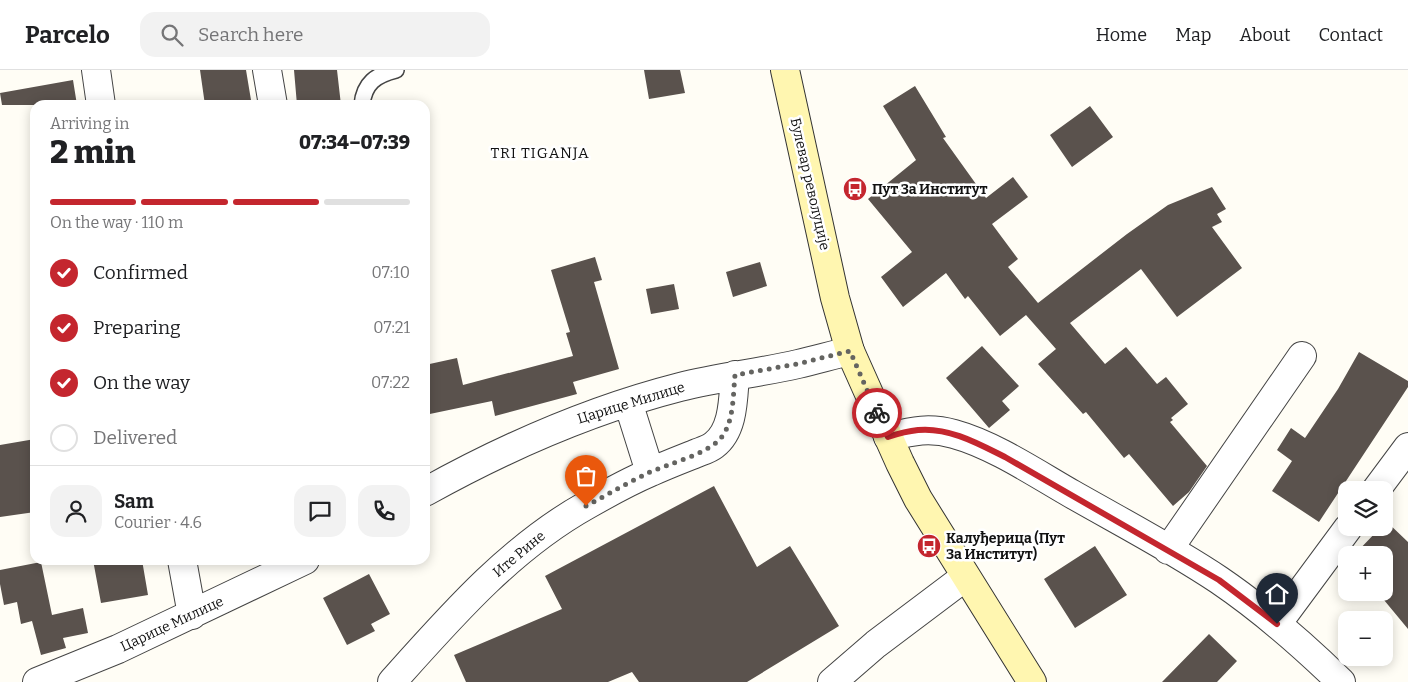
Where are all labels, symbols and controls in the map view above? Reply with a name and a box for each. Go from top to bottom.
search box [140,12,490,57]
text: Parcelo [25,21,110,49]
icon: search [158,21,186,49]
text: Search here [198,23,303,46]
text: Home [1096,24,1147,46]
text: Map [1175,24,1211,46]
text: About [1239,24,1290,46]
text: Contact [1318,24,1383,46]
text: Arriving in [50,114,129,133]
street label: Булевар револуције [786,116,834,252]
text: 07:34–07:39 [299,131,410,154]
text: 2 min [50,133,136,171]
district label: TRI TIGANJA [490,144,590,162]
bus stop icon: Пут За Институт [842,176,868,202]
place label: Пут За Институт [872,181,988,198]
text: On the way · 110 m [50,213,183,232]
icon: check [50,259,78,287]
text: Confirmed [93,261,188,284]
text: 07:10 [372,263,410,282]
icon: check [50,314,78,342]
text: Preparing [93,316,181,339]
text: 07:21 [373,318,410,337]
icon: check [50,369,78,397]
text: On the way [93,371,190,394]
text: 07:22 [371,373,410,392]
street label: Царице Милице [575,379,687,427]
courier [852,388,902,438]
icon: bike [863,399,891,427]
text: Delivered [93,426,177,449]
pin [565,455,607,506]
icon: bag [572,462,600,490]
map controls [1338,481,1393,666]
button: layers [1338,481,1393,536]
button: person [50,485,102,537]
button: chat [294,485,346,537]
button: phone [358,485,410,537]
text: Sam [114,490,154,513]
text: Courier · 4.6 [114,513,202,532]
street label: Ите Рине [489,527,549,581]
place label: Калуђерица (Пут За Институт) [946,529,1065,563]
bus stop icon: Калуђерица (Пут За Институт) [916,533,942,559]
button: + [1338,546,1393,601]
pin [1256,573,1298,624]
icon: home [1263,580,1291,608]
street label: Царице Милице [118,593,226,655]
button: − [1338,611,1393,666]

